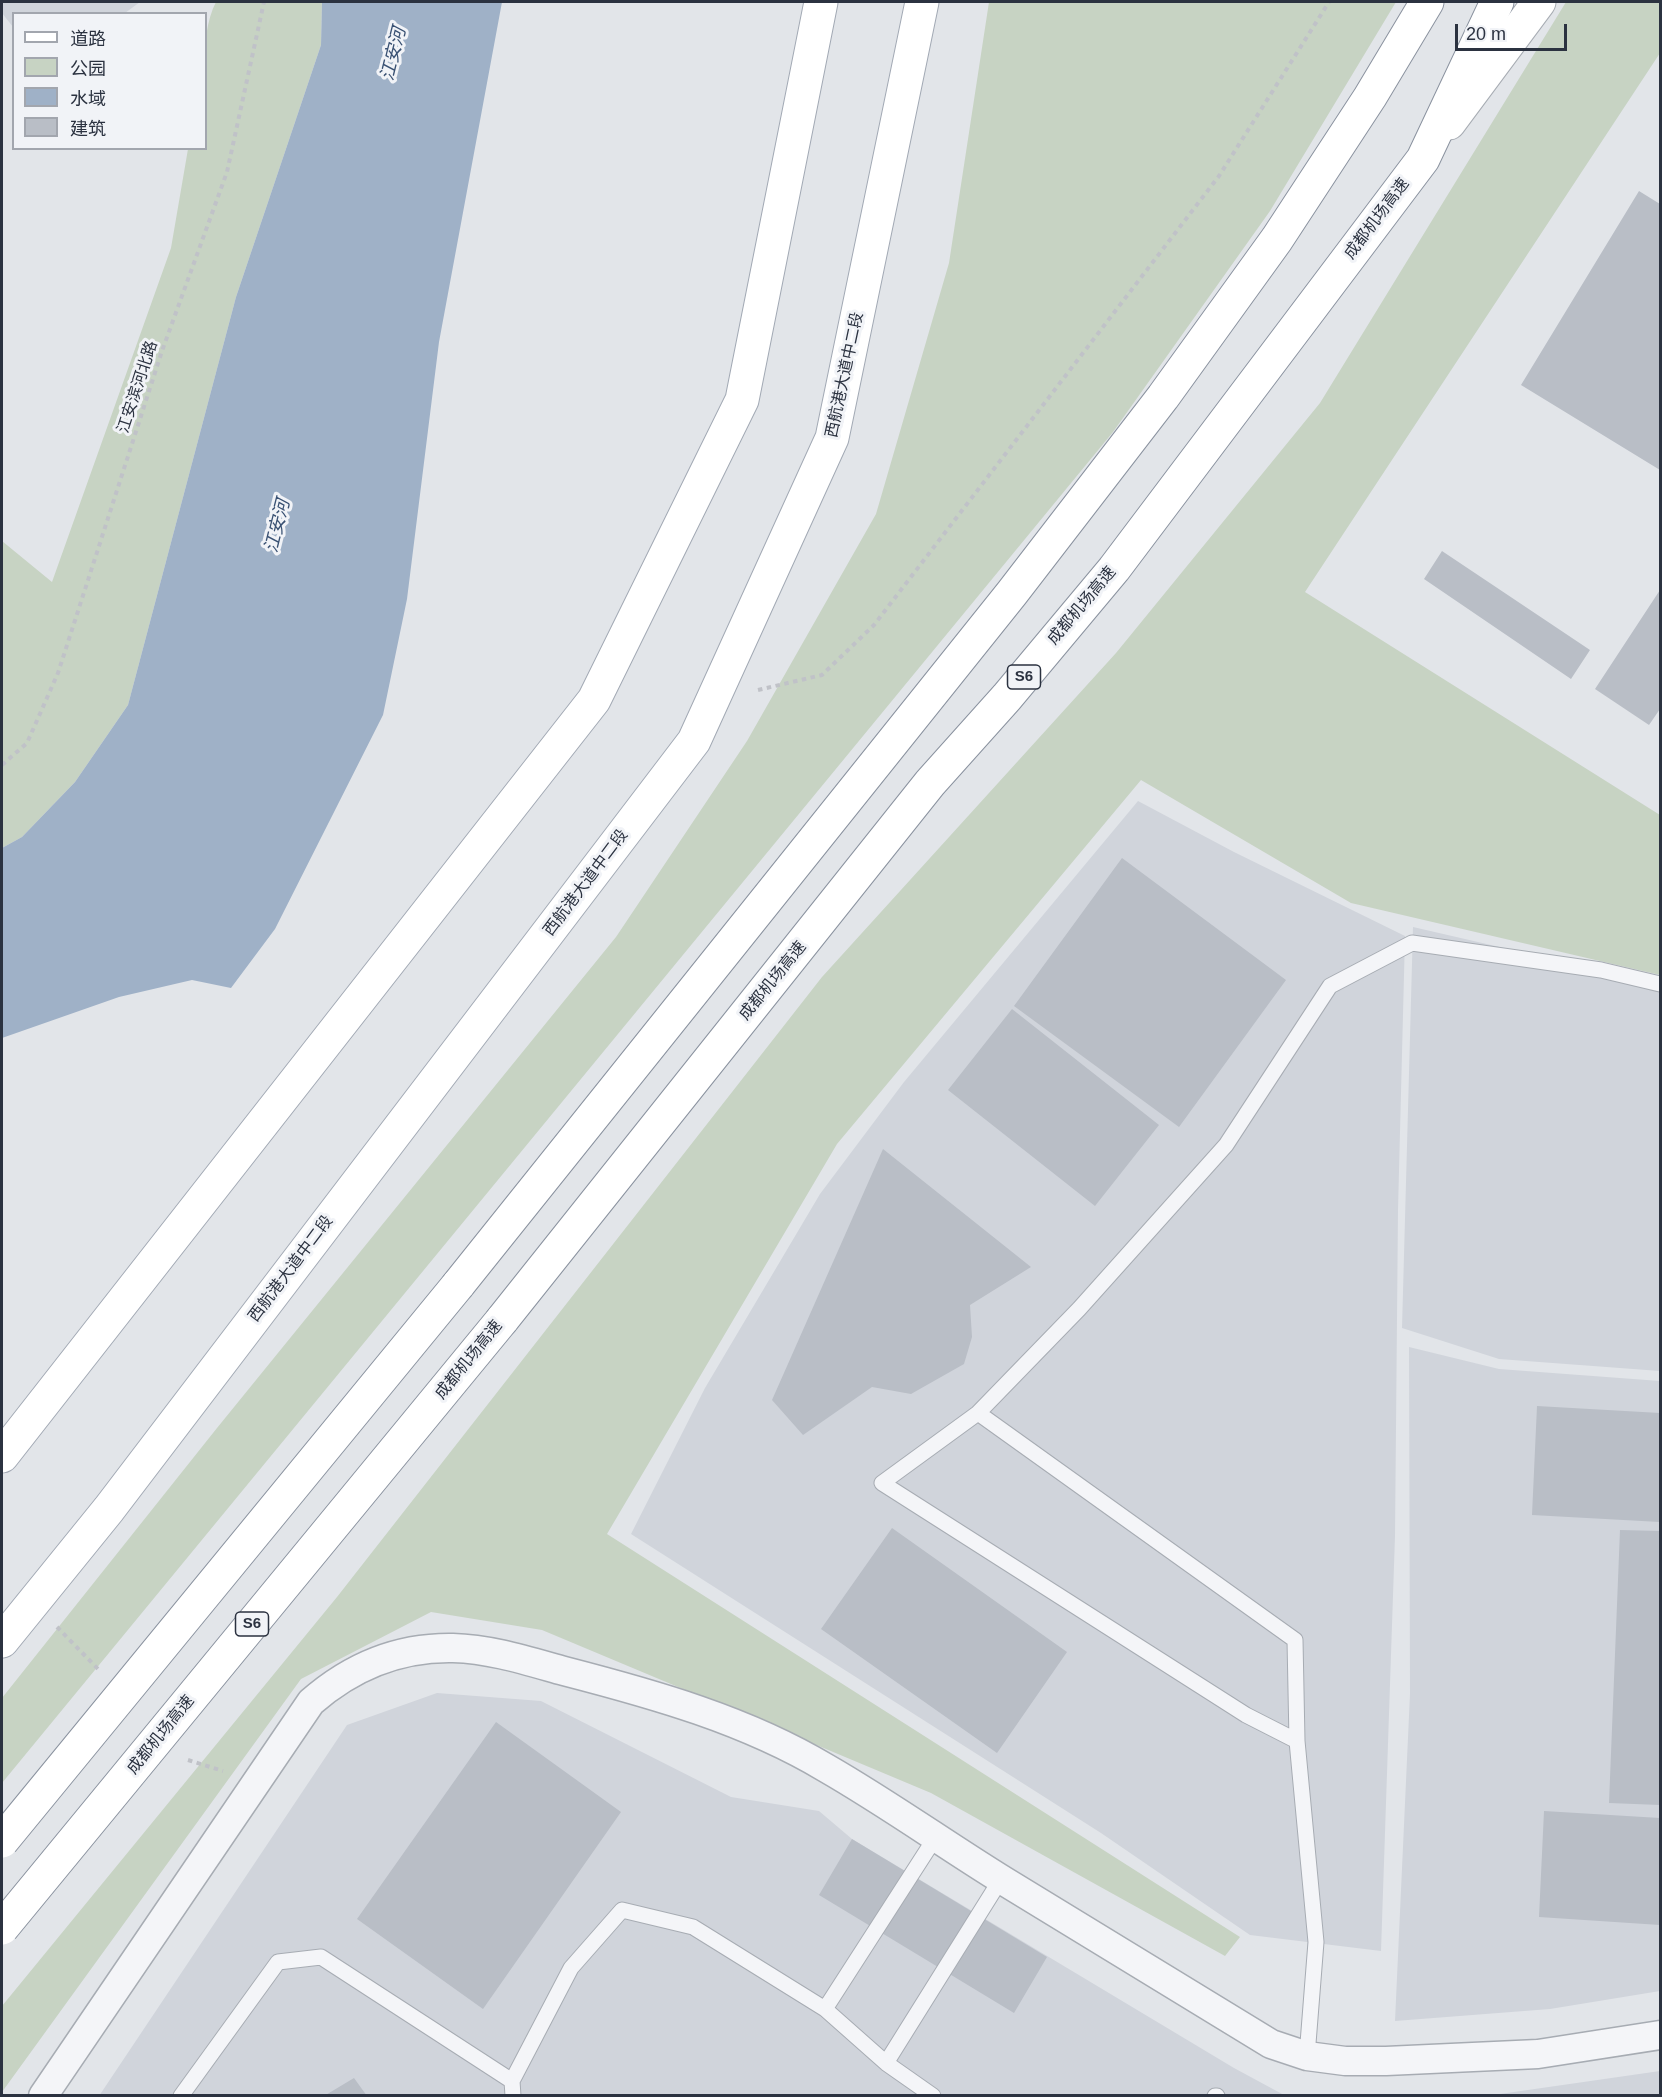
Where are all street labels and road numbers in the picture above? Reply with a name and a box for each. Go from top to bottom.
street label: 成都机场高速 [1340,175,1414,263]
street label: 西航港大道中二段 [822,310,868,440]
street label: 江安滨河北路 [114,338,162,436]
street label: 成都机场高速 [1044,563,1120,649]
road number: S6 [1008,665,1040,689]
street label: 西航港大道中二段 [540,826,632,940]
street label: 成都机场高速 [735,938,811,1024]
street label: 西航港大道中二段 [245,1212,337,1326]
street label: 成都机场高速 [431,1317,507,1403]
road number: S6 [236,1612,268,1636]
street label: 成都机场高速 [123,1692,199,1778]

